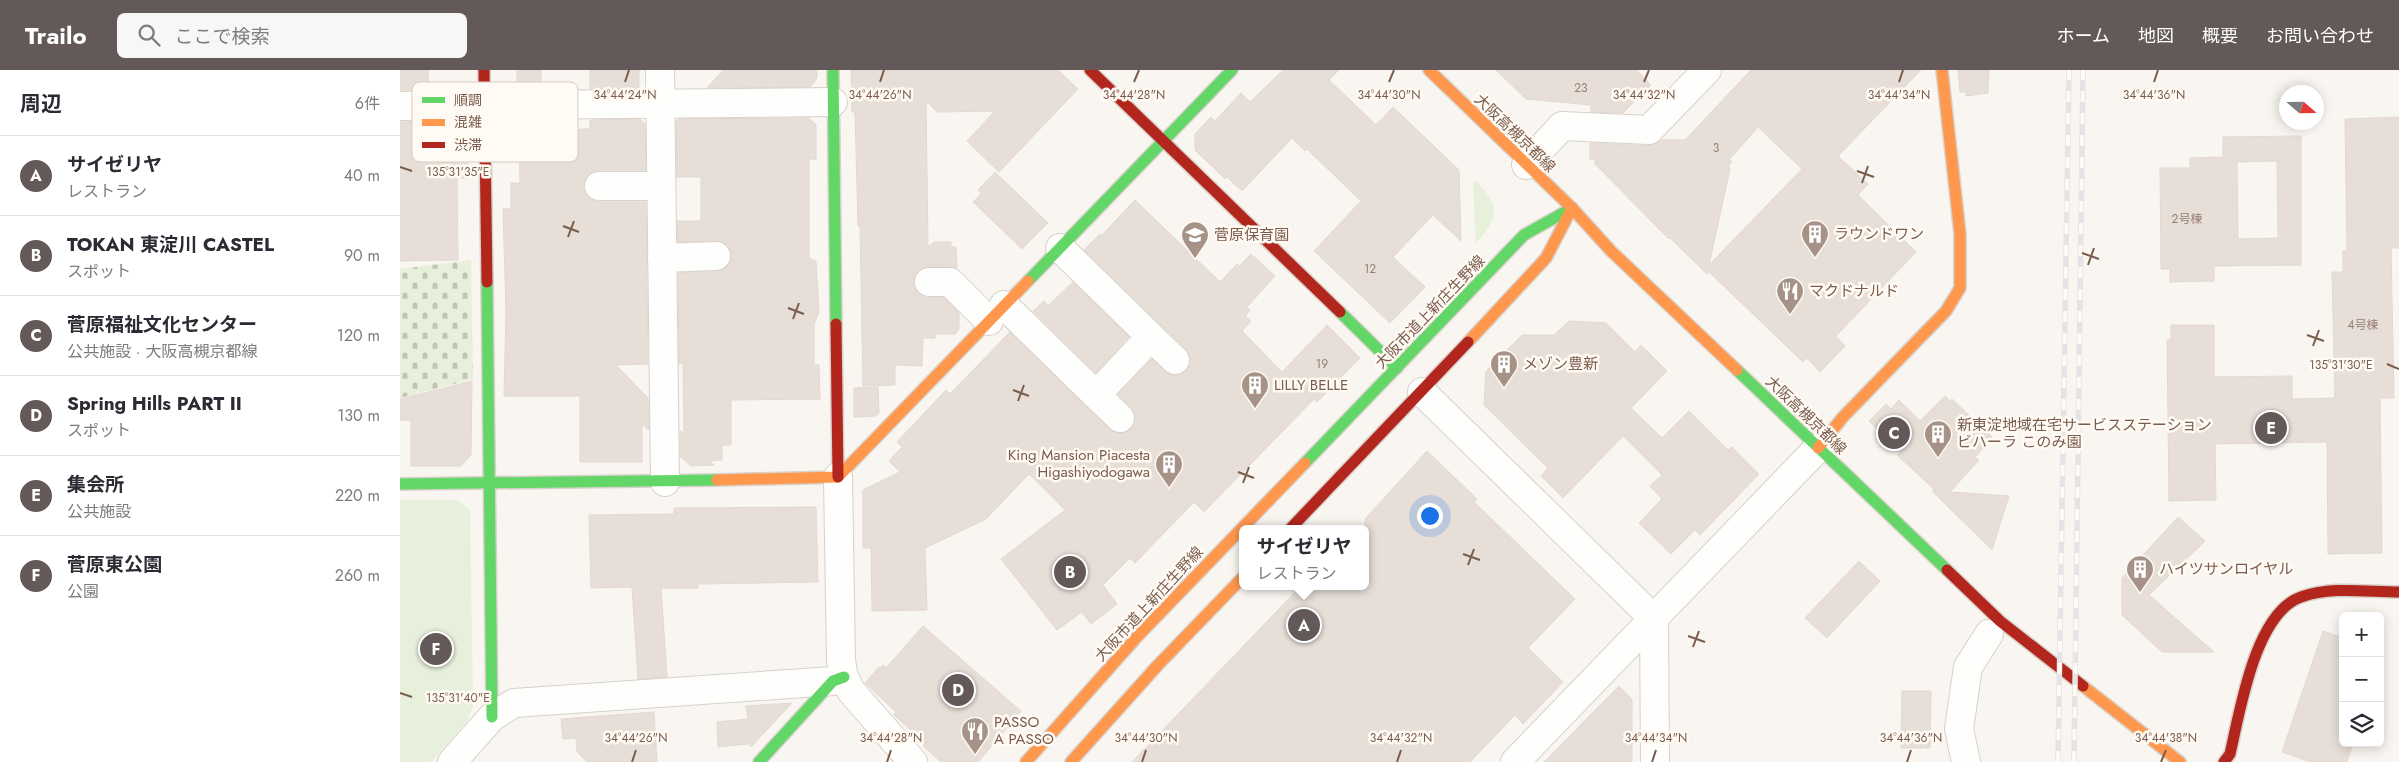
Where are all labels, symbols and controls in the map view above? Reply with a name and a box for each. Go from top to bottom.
search box [117,13,467,58]
text: Trailo [25,18,87,53]
icon: search [135,21,163,49]
text: ここで検索 [175,23,270,50]
text: ホーム [2057,23,2110,49]
text: 地図 [2138,23,2174,49]
text: 概要 [2202,23,2238,49]
text: お問い合わせ [2266,23,2374,49]
house number: 23 [1574,79,1588,97]
legend [412,82,578,162]
north arrow [2279,85,2324,130]
text: 34°44'24"N [593,86,657,104]
text: 34°44'26"N [849,86,911,104]
text: 34°44'28"N [1103,86,1165,104]
text: 34°44'30"N [1358,86,1420,104]
text: 34°44'32"N [1613,86,1675,104]
text: 34°44'34"N [1868,86,1930,104]
text: 34°44'36"N [2123,86,2185,104]
text: 周辺 [20,89,62,119]
street label: 大阪高槻京都線 [1470,89,1560,177]
text: 順調 [454,90,482,110]
text: 6件 [355,92,380,115]
text: 混雑 [454,112,482,132]
text: 渋滞 [454,135,482,155]
house number: 3 [1713,139,1720,157]
text: サイゼリヤ [67,151,162,178]
text: 135°31'35"E [427,163,489,181]
text: A [30,164,42,187]
text: 40 m [344,164,380,187]
text: レストラン [67,180,147,203]
house number: 2号棟 [2172,210,2202,228]
building icon: ラウンドワン [1800,219,1830,258]
school or university icon: 菅原保育園 [1180,220,1210,259]
place label: ラウンドワン [1834,223,1924,245]
place label: 菅原保育園 [1214,224,1289,246]
text: TOKAN 東淀川 CASTEL [67,231,274,258]
text: B [31,244,41,267]
text: 90 m [344,244,380,267]
street label: 大阪市道上新庄生野線 [1370,250,1490,374]
text: スポット [67,260,131,283]
house number: 12 [1364,260,1376,278]
restaurant icon: マクドナルド [1775,276,1805,315]
place label: マクドナルド [1809,280,1899,302]
text: 菅原福祉文化センター [67,311,257,338]
house number: 4号棟 [2348,316,2379,334]
text: C [30,324,42,347]
text: 120 m [337,324,380,347]
text: 公共施設 · 大阪高槻京都線 [67,340,257,363]
building icon: メゾン豊新 [1489,349,1519,388]
place label: メゾン豊新 [1523,353,1598,375]
house number: 19 [1316,355,1328,373]
text: 135°31'30"E [2309,356,2373,374]
building icon: LILLY BELLE [1240,370,1270,409]
street label: 大阪高槻京都線 [1761,371,1851,459]
place label: LILLY BELLE [1274,374,1348,396]
text: Spring Hills PART II [67,390,242,417]
text: D [30,404,42,427]
text: 130 m [337,404,380,427]
pin: E [2255,409,2287,447]
pin: C [1878,414,1910,452]
place label: 新東淀地域在宅サービスステーション ビハーラ このみ園 [1957,414,2212,453]
text: スポット [67,419,131,442]
building icon: 新東淀地域在宅サービスステーション ビハーラ このみ園 [1923,419,1953,458]
place label: King Mansion Piacesta Higashiyodogawa [1008,444,1150,483]
building icon: King Mansion Piacesta Higashiyodogawa [1154,449,1184,488]
text: 集会所 [67,471,124,498]
text: E [31,484,41,507]
text: 220 m [335,484,380,507]
text: 公共施設 [67,500,131,523]
your location [1417,503,1443,529]
popup [1239,525,1369,590]
text: サイゼリヤ [1256,533,1352,560]
street label: 大阪市道上新庄生野線 [1090,542,1208,666]
text: 菅原東公園 [67,551,162,578]
pin: B [1054,553,1086,591]
building icon: ハイツサンロイヤル [2125,554,2155,593]
place label: ハイツサンロイヤル [2159,558,2293,580]
text: レストラン [1256,562,1337,585]
text: F [32,564,40,587]
text: 260 m [335,564,380,587]
text: 公園 [67,580,99,603]
pin: A [1288,606,1320,644]
map controls [2339,612,2384,747]
button: + [2339,612,2384,657]
pin: F [420,630,452,668]
button: − [2339,657,2384,702]
pin: D [942,671,974,709]
text: 135°31'40"E [426,689,490,707]
button: layers [2339,702,2384,747]
place label: PASSO A PASSO [994,711,1054,750]
restaurant icon: PASSO A PASSO [960,716,990,755]
text: 34°44'26"N [605,729,667,747]
text: 34°44'28"N [860,729,922,747]
text: 34°44'30"N [1115,729,1177,747]
text: 34°44'32"N [1370,729,1432,747]
text: 34°44'34"N [1625,729,1687,747]
text: 34°44'36"N [1880,729,1942,747]
text: 34°44'38"N [2135,729,2197,747]

